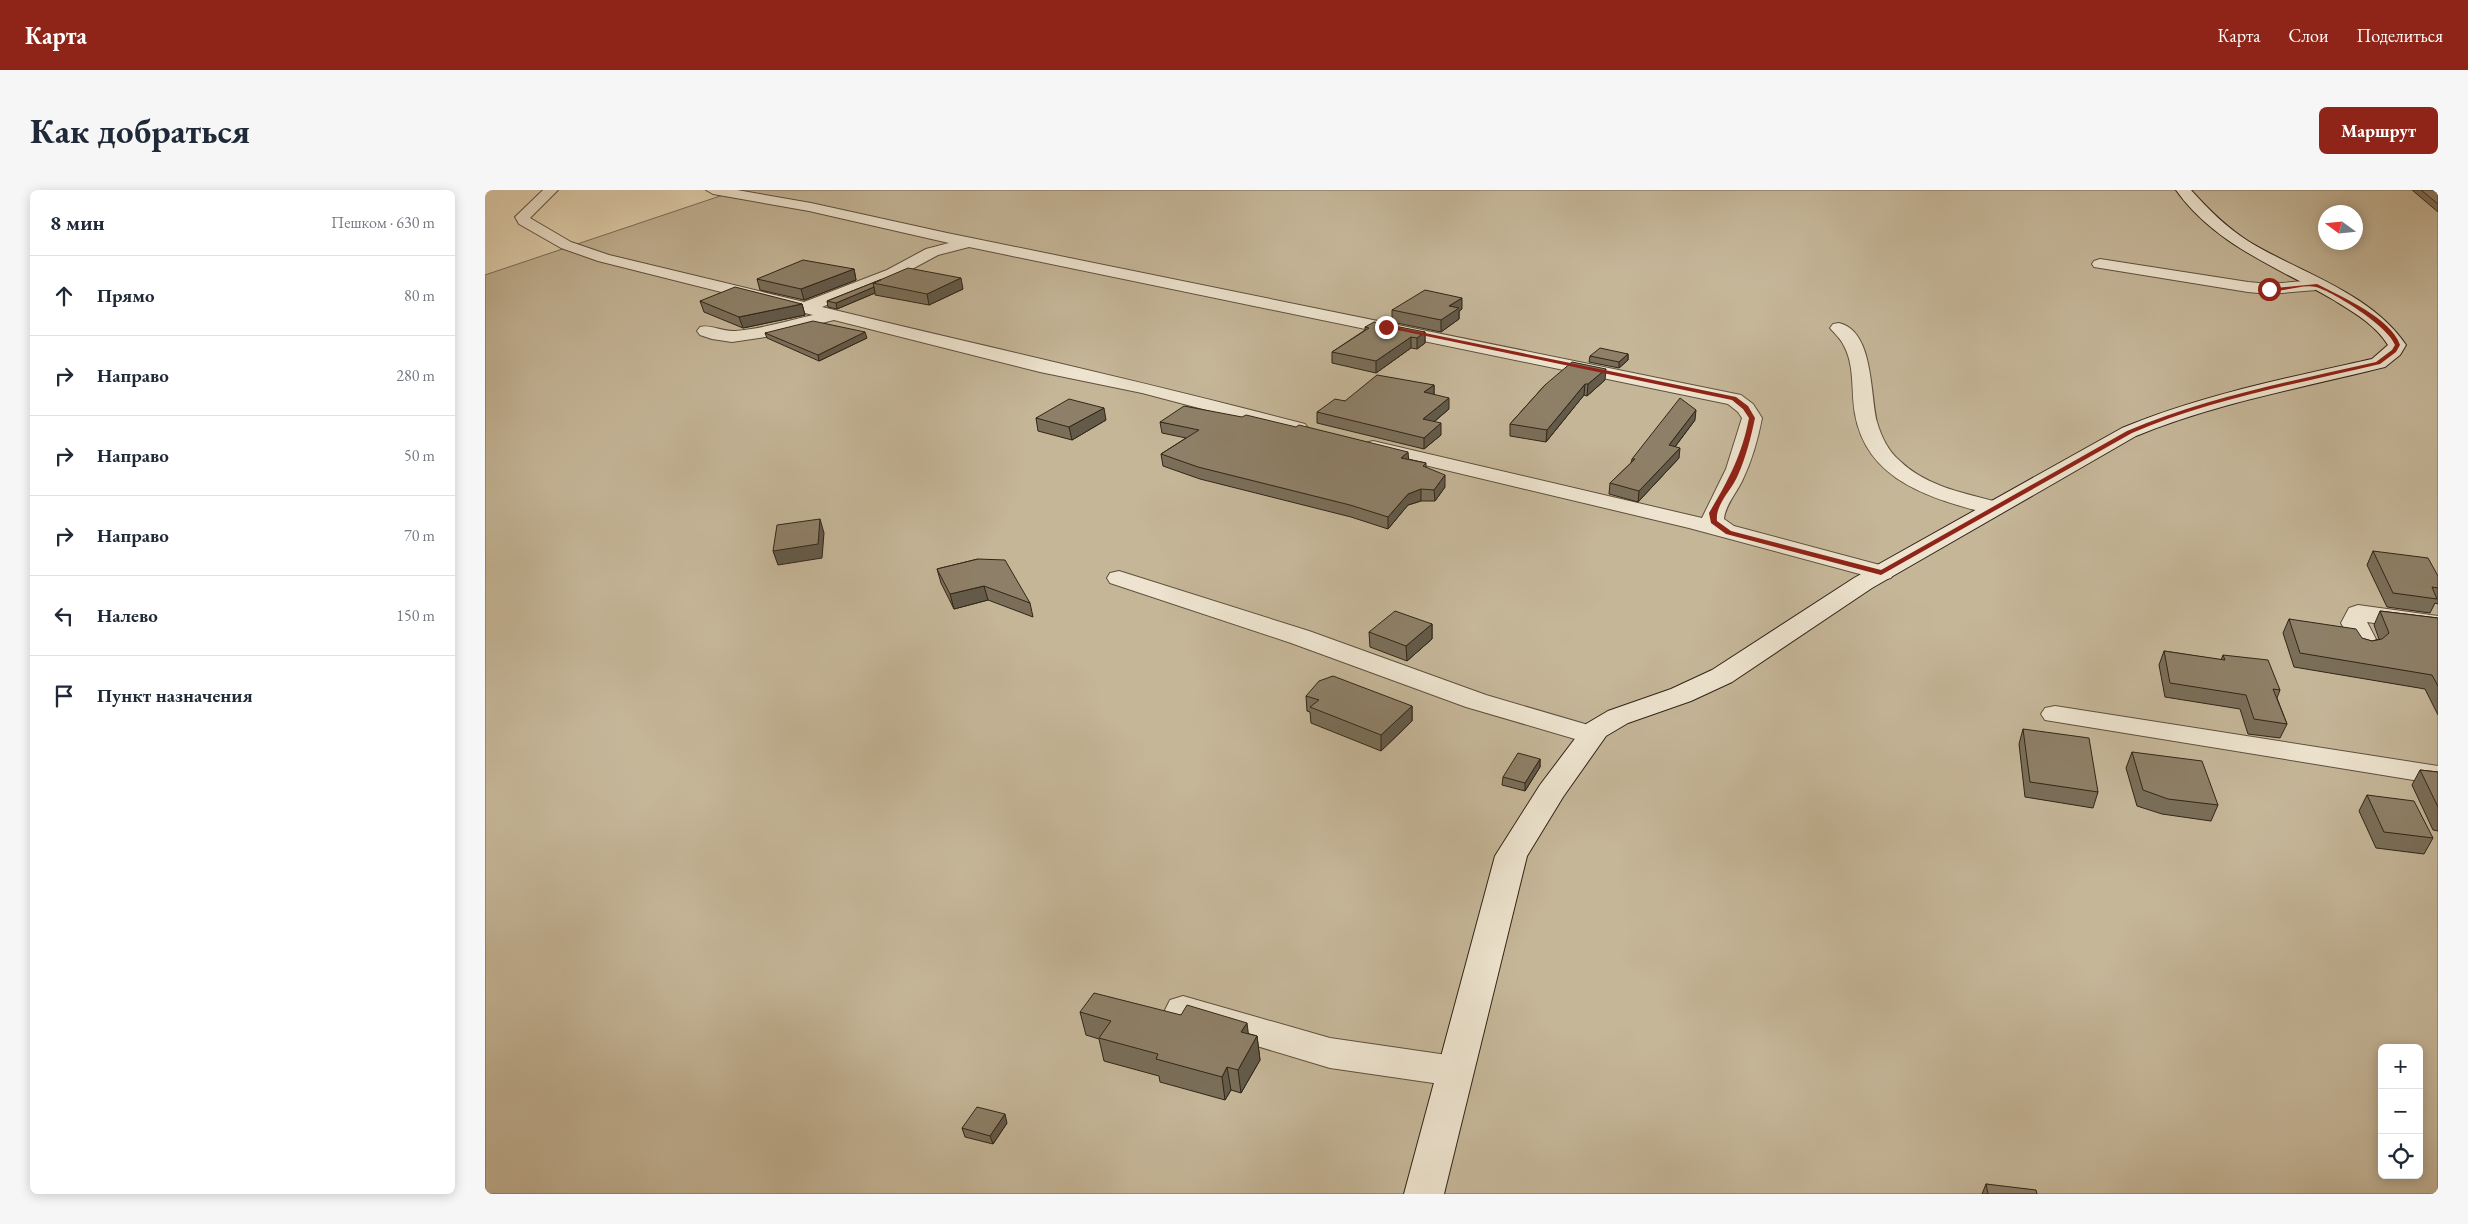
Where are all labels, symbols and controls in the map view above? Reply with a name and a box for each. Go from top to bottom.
text: Карта [25,20,87,51]
text: Карта [2218,24,2261,47]
text: Слои [2289,24,2328,47]
text: Поделиться [2356,24,2443,47]
button: Маршрут [2319,107,2438,154]
text: Как добраться [30,108,250,153]
north arrow [2318,205,2363,250]
text: 8 мин [50,209,105,236]
text: Пешком · 630 m [331,212,435,233]
route start [2258,278,2281,301]
icon: ahead [50,282,78,310]
text: Прямо [97,283,155,308]
text: 80 m [404,285,435,306]
route end [1375,316,1398,339]
icon: right [50,362,78,390]
text: Направо [97,363,169,388]
text: 280 m [396,365,435,386]
icon: right [50,442,78,470]
text: Направо [97,443,169,468]
text: 50 m [404,445,435,466]
icon: right [50,522,78,550]
text: Направо [97,523,169,548]
text: 70 m [404,525,435,546]
icon: left [50,602,78,630]
text: Налево [97,603,158,628]
text: 150 m [396,605,435,626]
icon: arrive [50,682,78,710]
text: Пункт назначения [97,683,253,708]
map controls [2378,1044,2423,1179]
button: + [2378,1044,2423,1089]
button: − [2378,1089,2423,1134]
button: locate [2378,1134,2423,1179]

